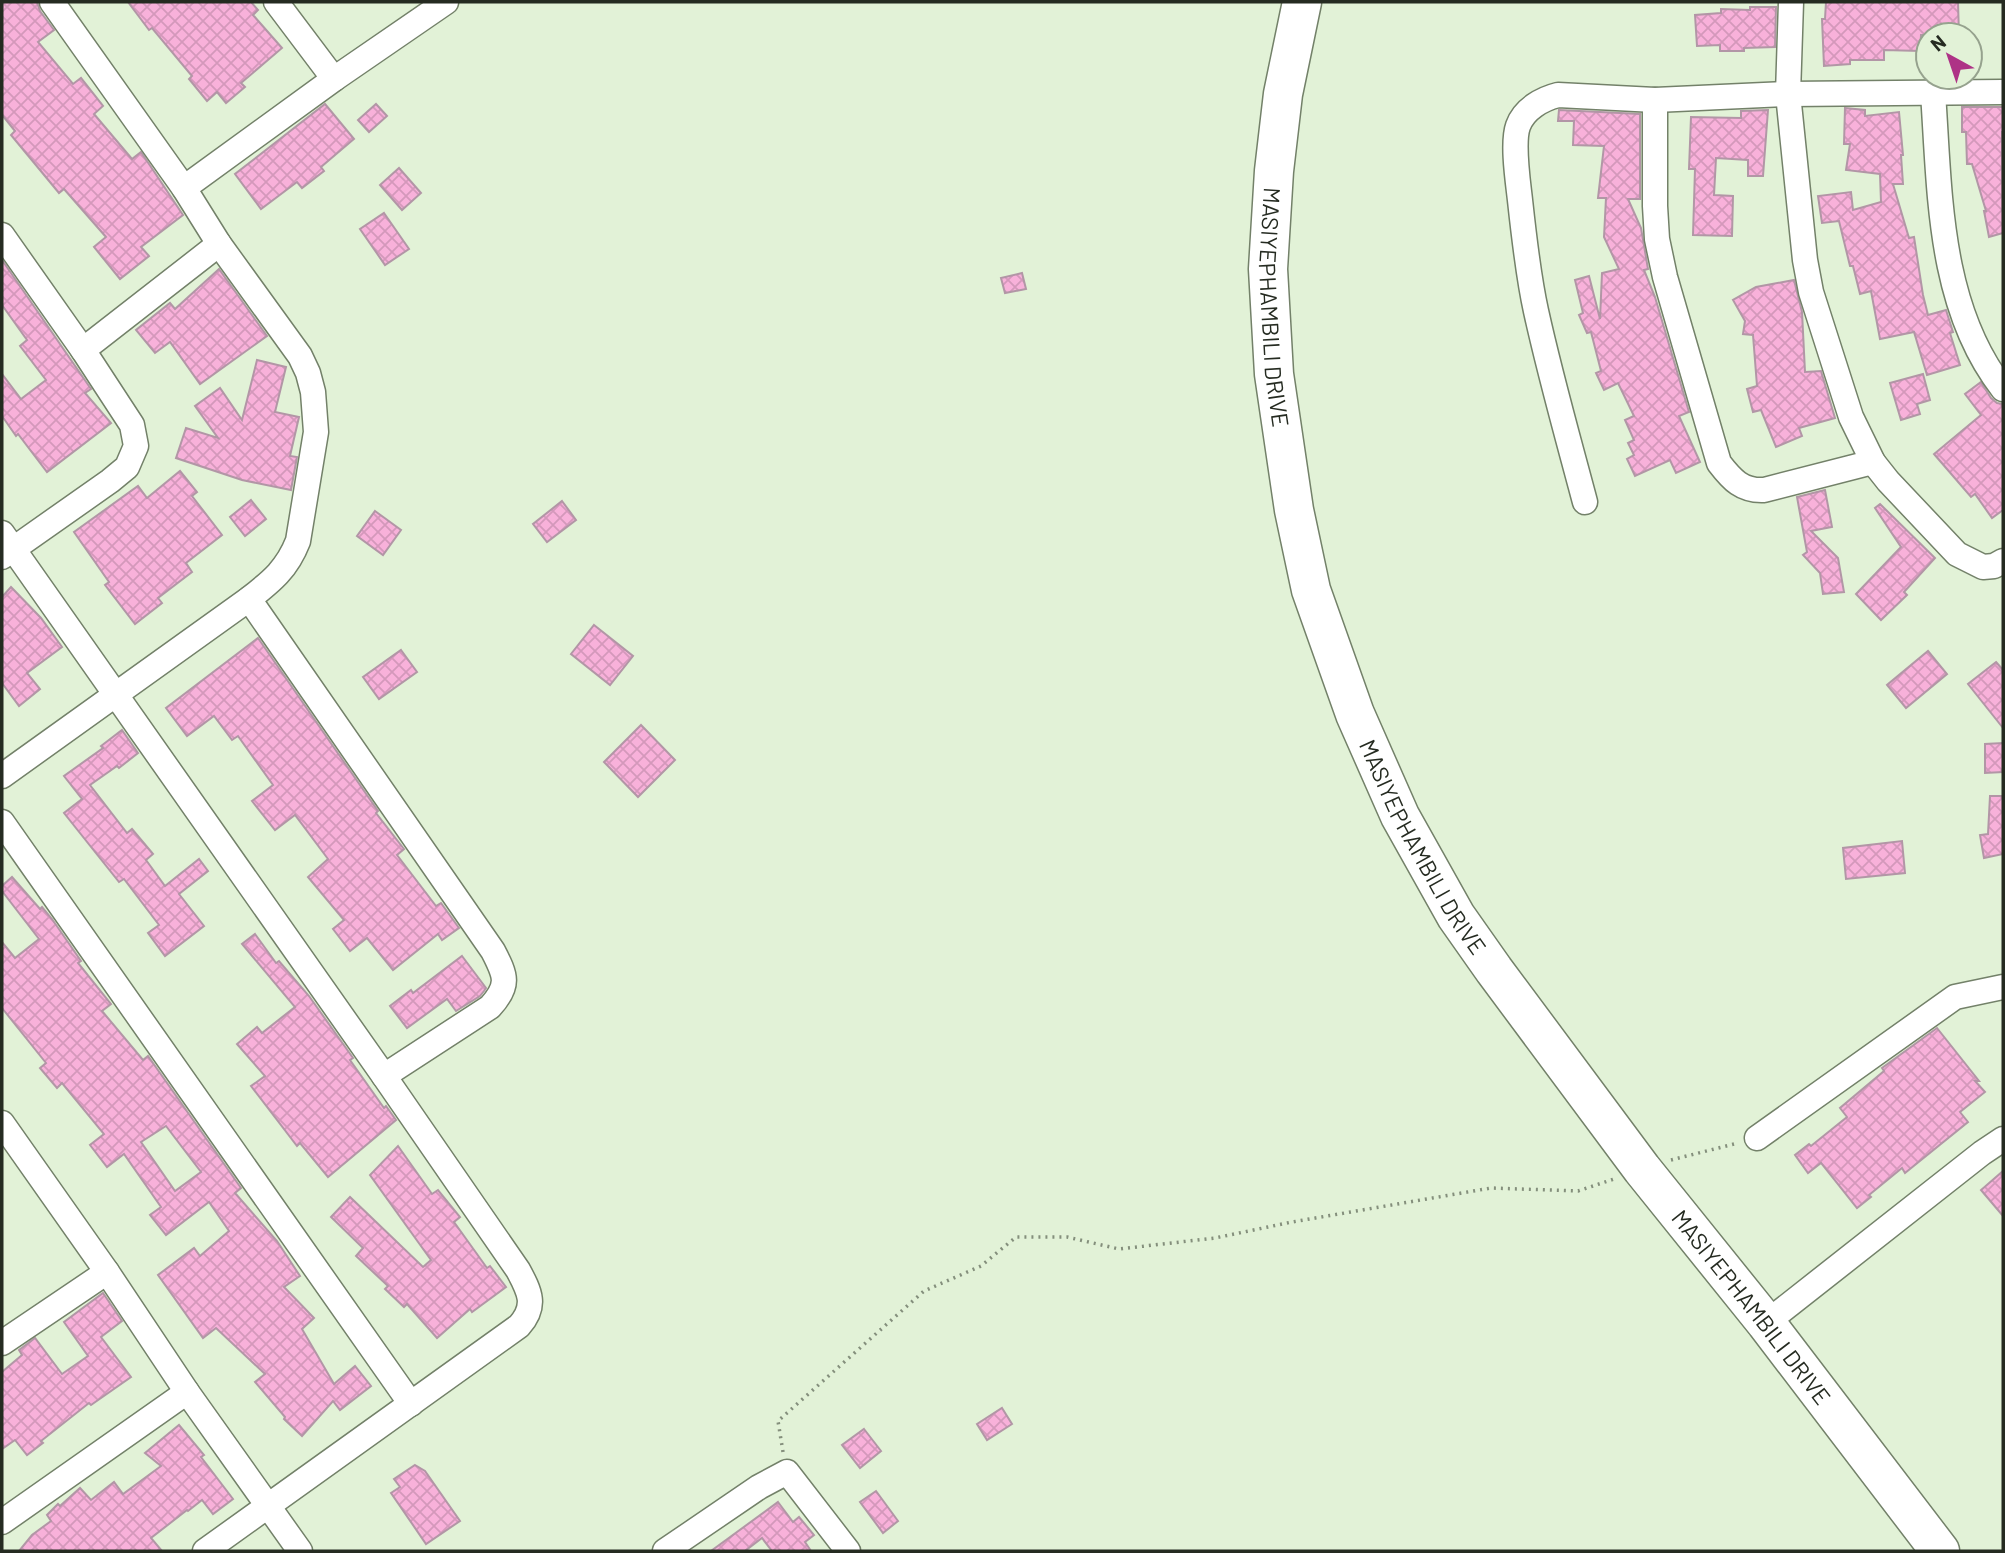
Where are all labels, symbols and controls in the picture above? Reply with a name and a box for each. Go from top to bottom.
north arrow [1914,21,1984,91]
text: N [1926,30,1950,55]
street label: MASIYEPHAMBILI DRIVE [1254,186,1296,429]
street label: MASIYEPHAMBILI DRIVE [1354,735,1492,960]
street label: MASIYEPHAMBILI DRIVE [1666,1204,1837,1410]

